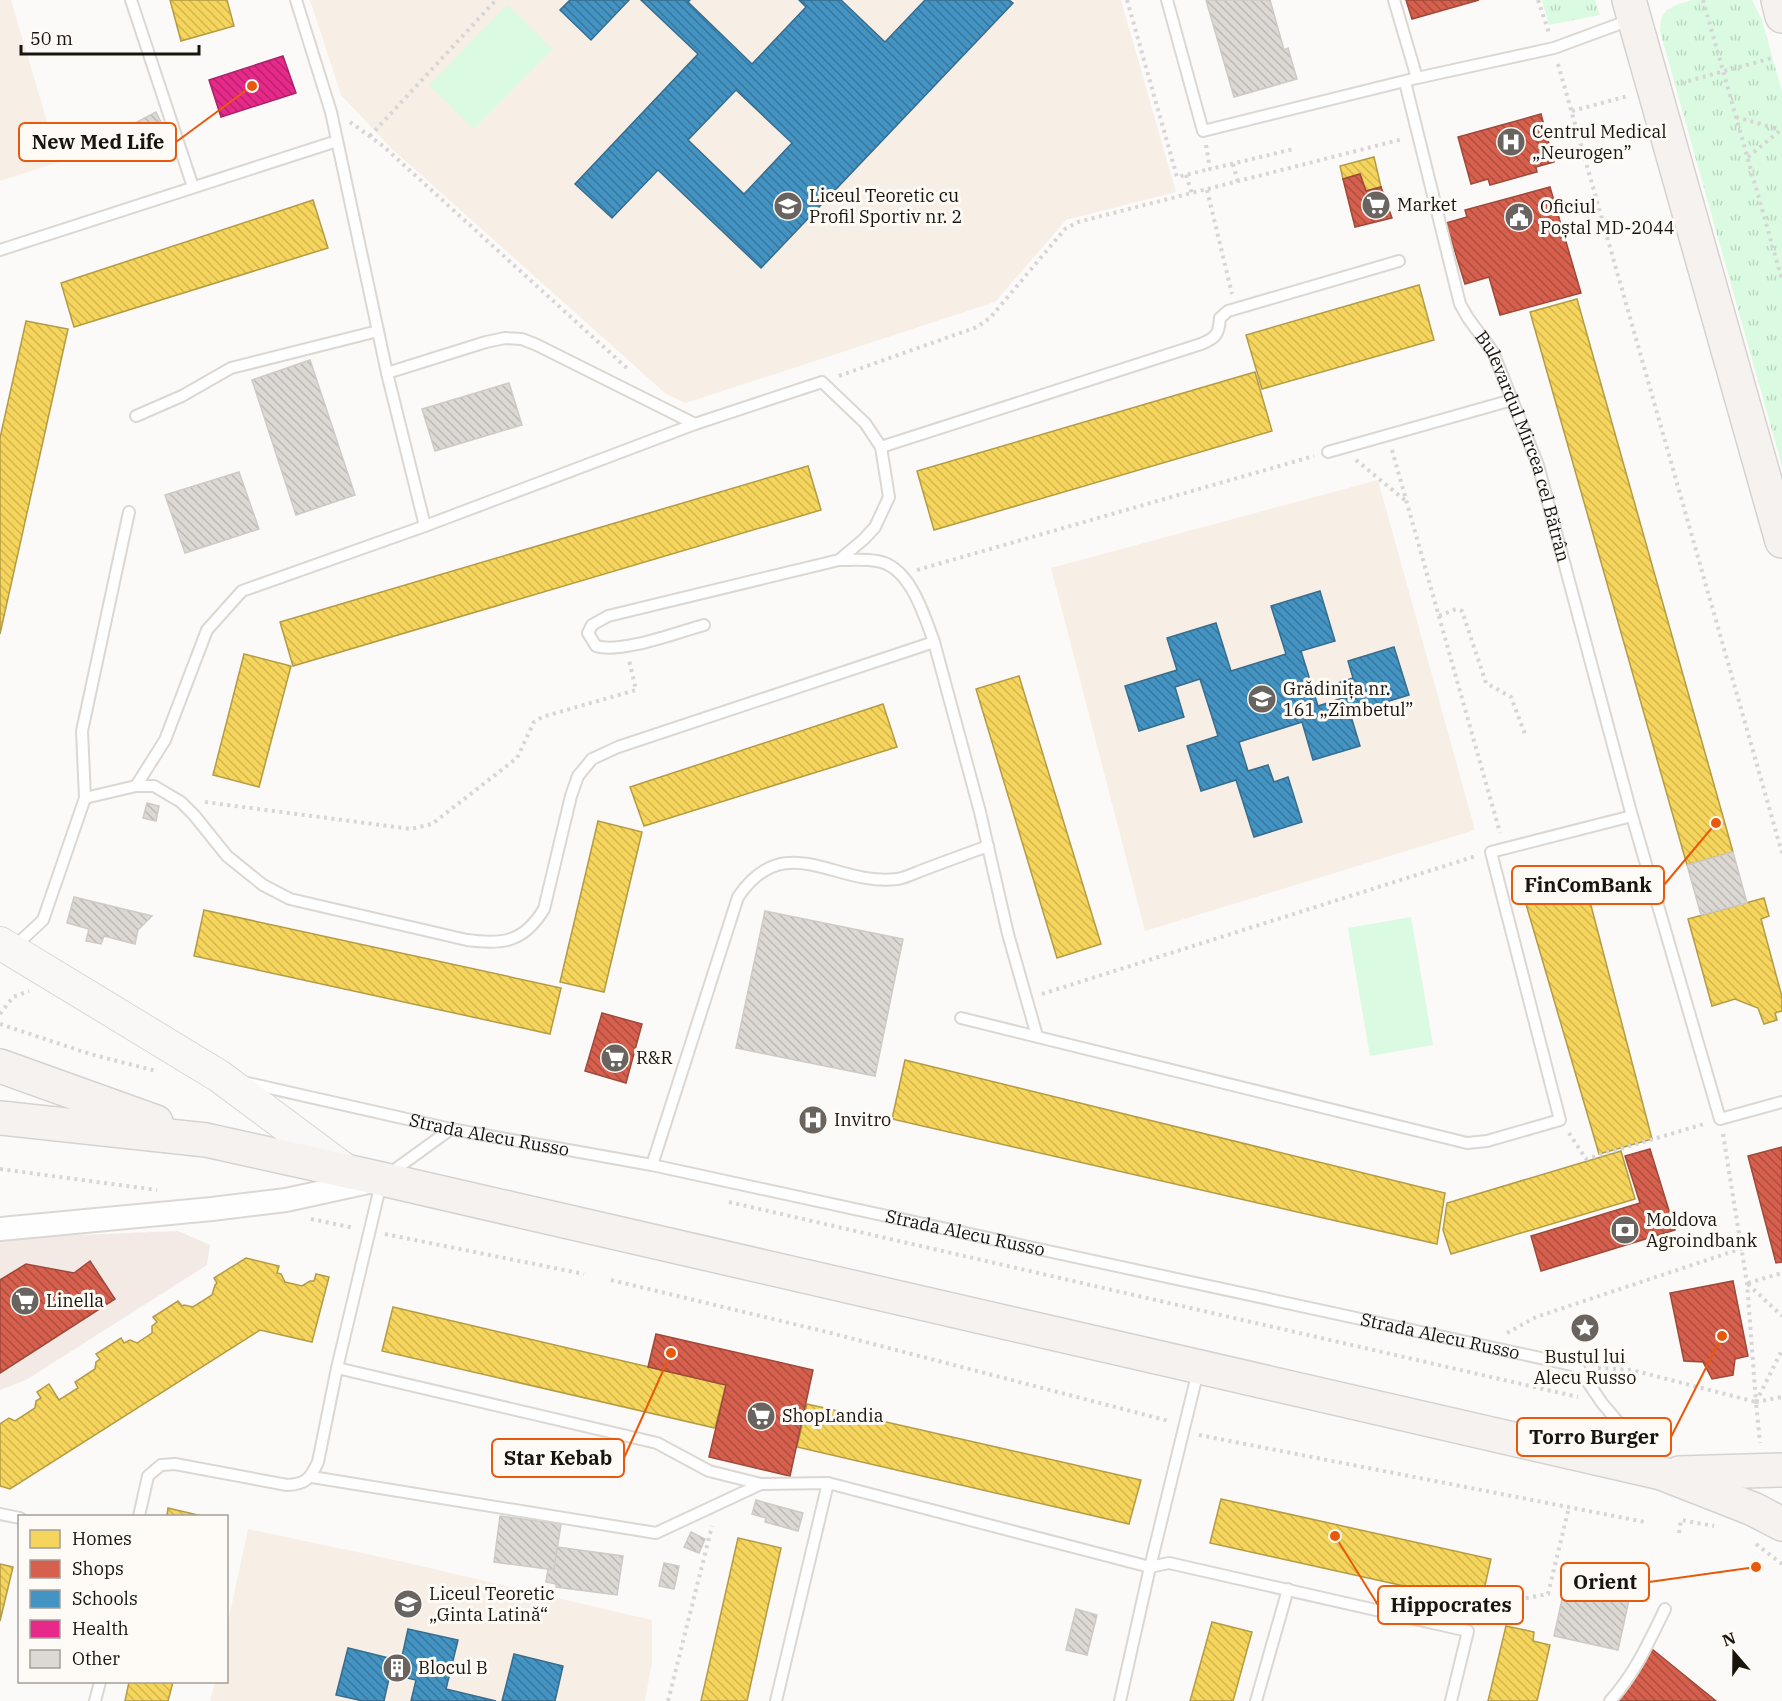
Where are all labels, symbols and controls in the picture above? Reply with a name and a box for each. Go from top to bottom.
scale bar [21,18,200,56]
text: 50 m [30,27,73,50]
place label: Centrul Medical „Neurogen” [1532,120,1667,164]
callout: New Med Life [19,123,176,161]
hospital icon: Centrul Medical „Neurogen” [1495,126,1527,158]
text: New Med Life [32,128,164,155]
place label: Liceul Teoretic cu Profil Sportiv nr. 2 [809,184,962,228]
supermarket icon: Market [1360,189,1392,221]
school or university icon: Liceul Teoretic cu Profil Sportiv nr. 2 [772,190,804,222]
place label: Market [1397,193,1457,216]
place label: Oficiul Poștal MD-2044 [1540,195,1675,239]
public building icon: Oficiul Poștal MD-2044 [1503,201,1535,233]
street label: Bulevardul Mircea cel Bătrân [1470,326,1575,564]
place label: Grădinița nr. 161 „Zîmbetul” [1283,677,1414,721]
school or university icon: Grădinița nr. 161 „Zîmbetul” [1246,683,1278,715]
callout: FinComBank [1512,866,1664,904]
text: FinComBank [1524,871,1652,898]
supermarket icon: R&R [599,1042,631,1074]
place label: R&R [636,1046,673,1069]
hospital icon: Invitro [797,1104,829,1136]
street label: Strada Alecu Russo [407,1108,571,1161]
place label: Invitro [834,1108,891,1131]
street label: Strada Alecu Russo [884,1204,1047,1261]
place label: Moldova Agroindbank [1646,1208,1758,1252]
bank icon: Moldova Agroindbank [1609,1214,1641,1246]
supermarket icon: Linella [9,1285,41,1317]
place label: Linella [46,1289,104,1312]
street label: Strada Alecu Russo [1358,1307,1522,1364]
place icon: Bustul lui Alecu Russo [1569,1312,1601,1344]
place label: Bustul lui Alecu Russo [1534,1345,1636,1389]
supermarket icon: ShopLandia [745,1400,777,1432]
place label: ShopLandia [782,1404,884,1427]
callout: Torro Burger [1517,1418,1671,1456]
text: Torro Burger [1529,1423,1659,1450]
callout: Star Kebab [492,1439,624,1477]
text: Star Kebab [504,1444,612,1471]
legend [18,1515,228,1683]
text: Homes [72,1527,132,1550]
text: Shops [72,1557,124,1580]
callout: Orient [1561,1563,1649,1601]
text: Orient [1573,1568,1637,1595]
place label: Liceul Teoretic „Ginta Latină“ [429,1582,555,1626]
callout: Hippocrates [1378,1586,1523,1624]
text: Schools [72,1587,138,1610]
school or university icon: Liceul Teoretic „Ginta Latină“ [392,1588,424,1620]
text: Hippocrates [1390,1591,1512,1618]
text: Health [72,1617,129,1640]
north arrow [1704,1623,1764,1683]
text: N [1720,1627,1738,1650]
text: Other [72,1647,120,1670]
building icon: Blocul B [381,1652,413,1684]
place label: Blocul B [418,1656,488,1679]

